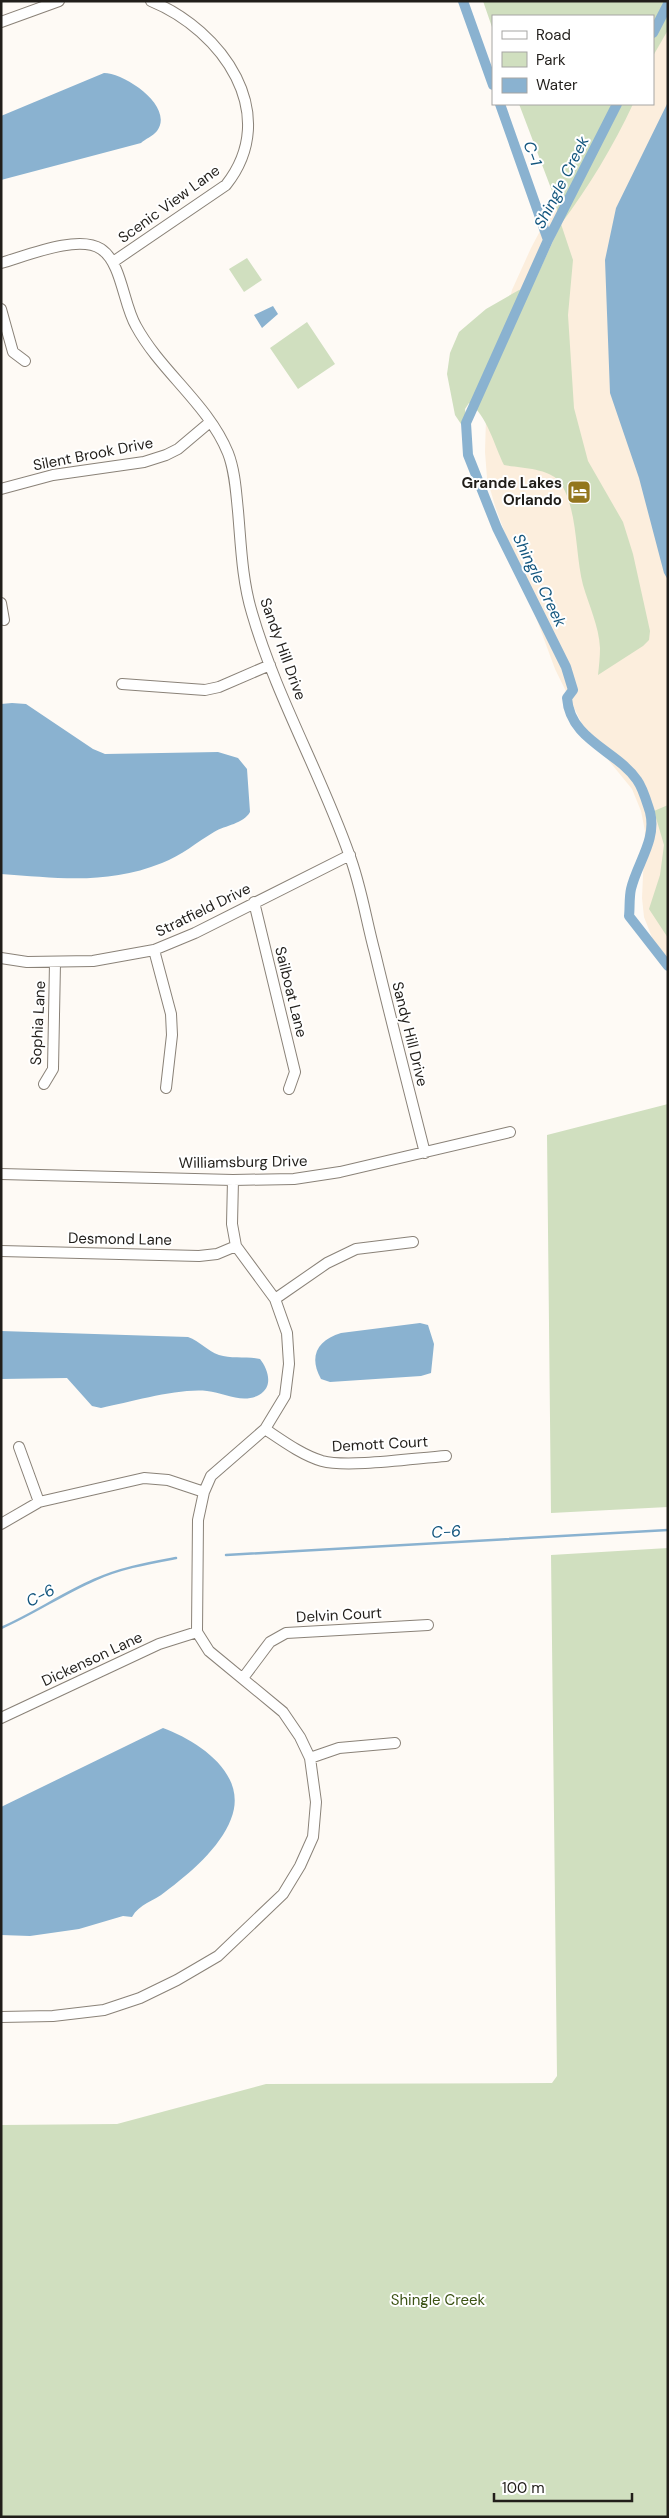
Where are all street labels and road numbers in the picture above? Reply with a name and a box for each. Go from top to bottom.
street label: Scenic View Lane [114,160,224,248]
street label: Silent Brook Drive [31,433,155,475]
street label: Sandy Hill Drive [255,595,311,703]
street label: Stratfield Drive [152,878,254,942]
street label: Sailboat Lane [270,944,312,1040]
street label: Sophia Lane [26,980,50,1066]
street label: Sandy Hill Drive [387,980,433,1088]
street label: Williamsburg Drive [178,1151,308,1173]
street label: Desmond Lane [68,1228,172,1250]
street label: Demott Court [331,1431,429,1457]
street label: Delvin Court [296,1603,383,1627]
street label: Dickenson Lane [38,1627,146,1691]

